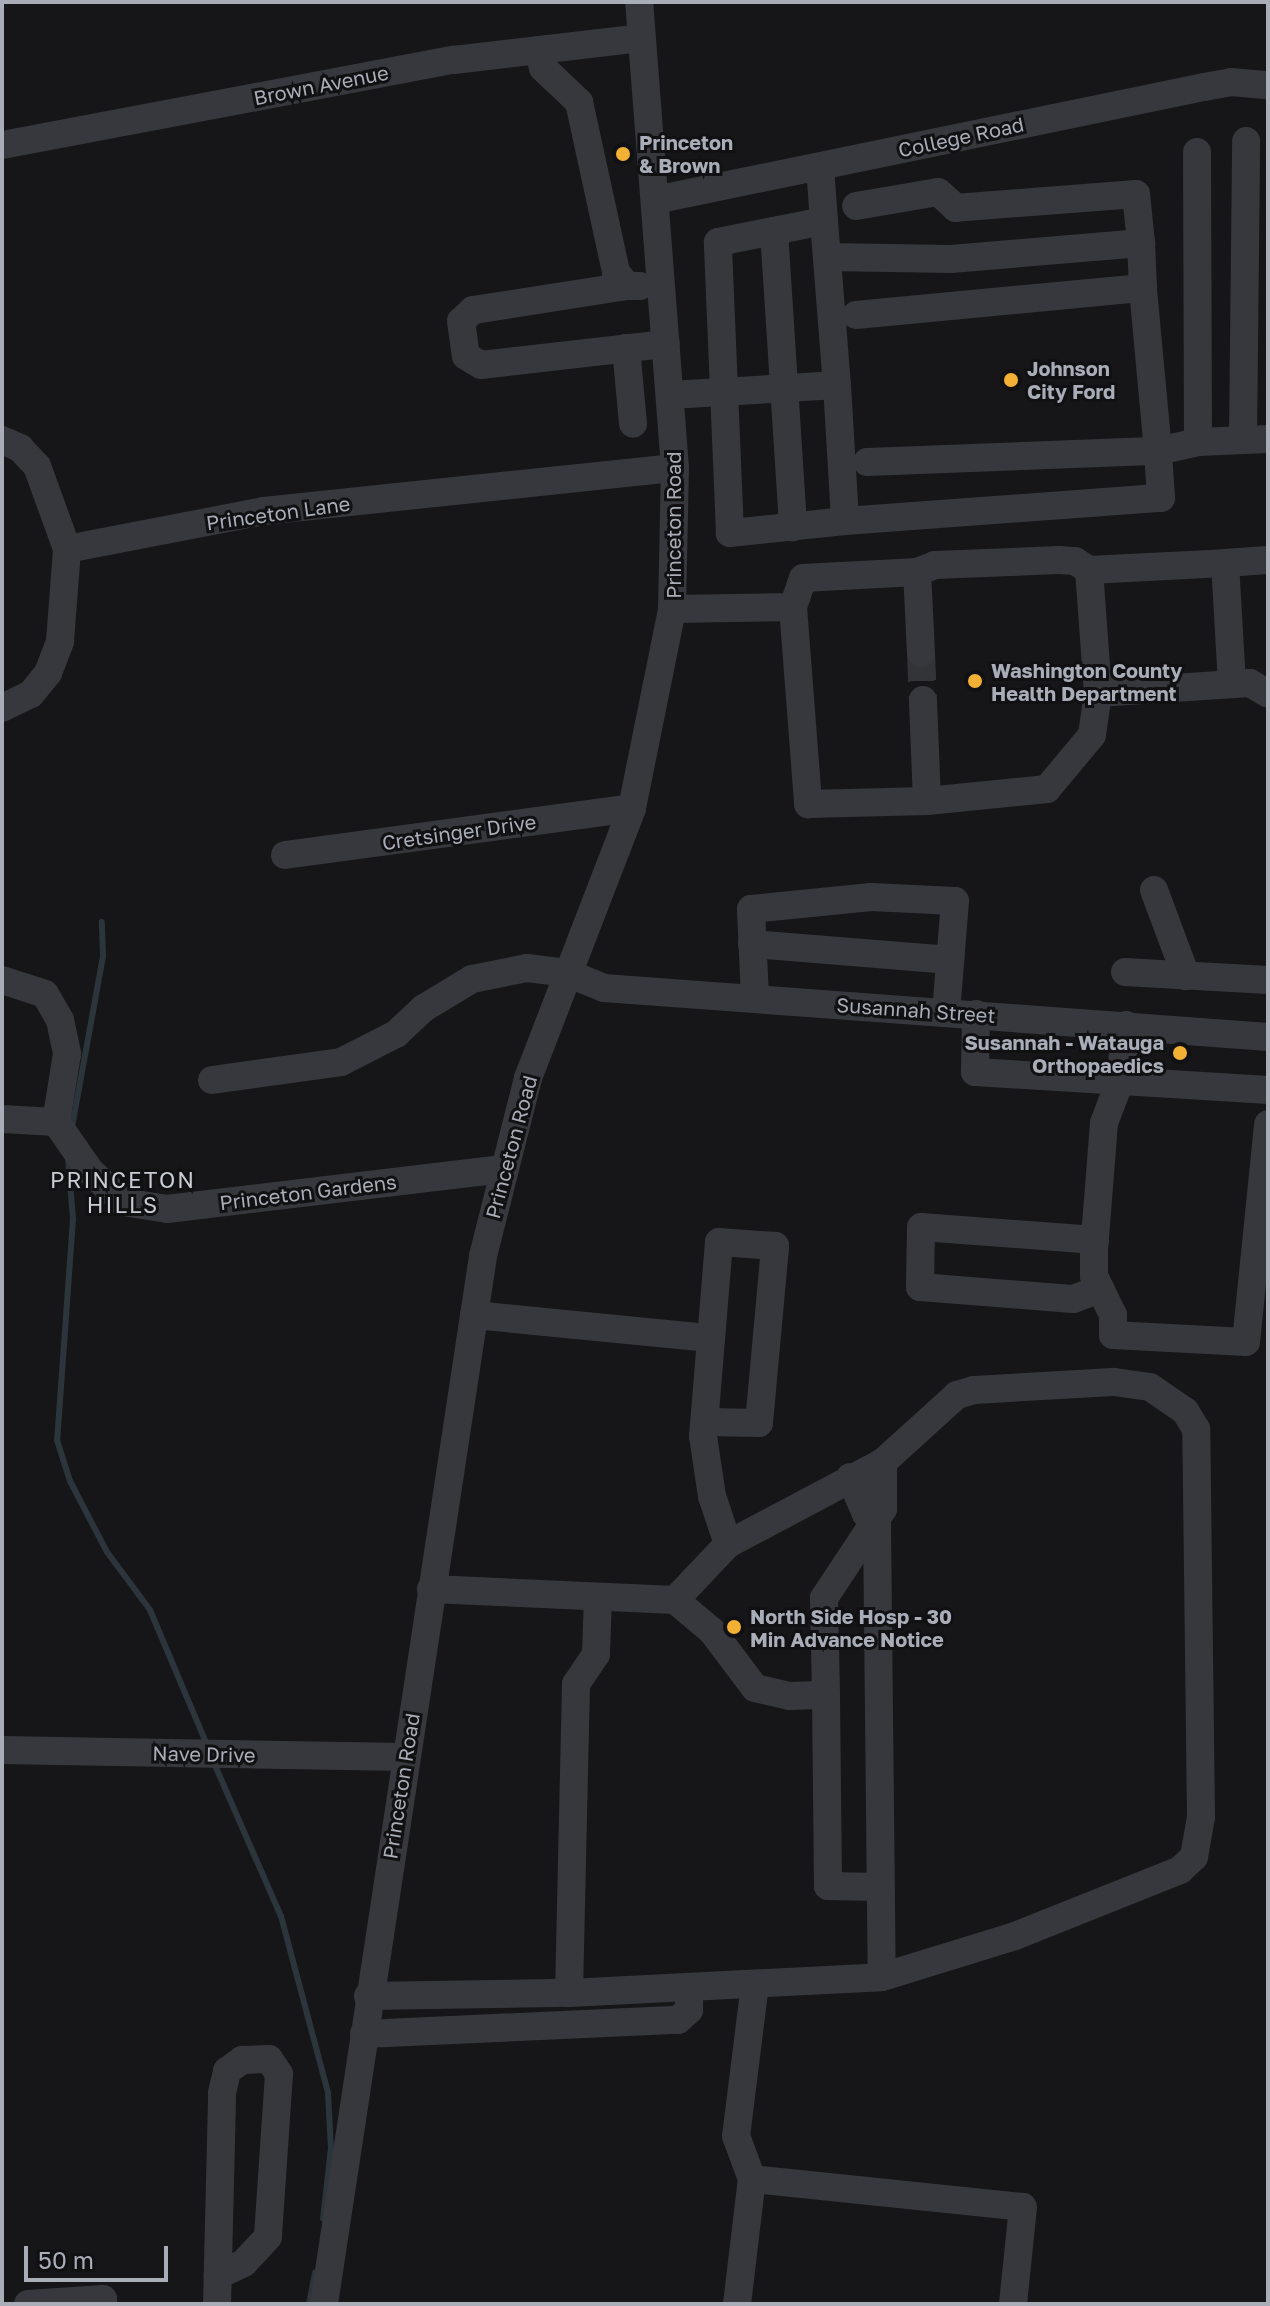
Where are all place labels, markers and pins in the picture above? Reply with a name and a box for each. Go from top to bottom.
place label: Princeton & Brown [639,130,733,177]
marker: Princeton & Brown [614,145,632,163]
place label: Johnson City Ford [1027,356,1115,403]
marker: Johnson City Ford [1002,371,1020,389]
place label: Washington County Health Department [991,658,1182,705]
marker: Washington County Health Department [966,672,984,690]
place label: Susannah - Watauga Orthopaedics [964,1030,1164,1077]
marker: Susannah - Watauga Orthopaedics [1171,1044,1189,1062]
place label: North Side Hosp - 30 Min Advance Notice [750,1604,952,1651]
marker: North Side Hosp - 30 Min Advance Notice [725,1618,743,1636]

